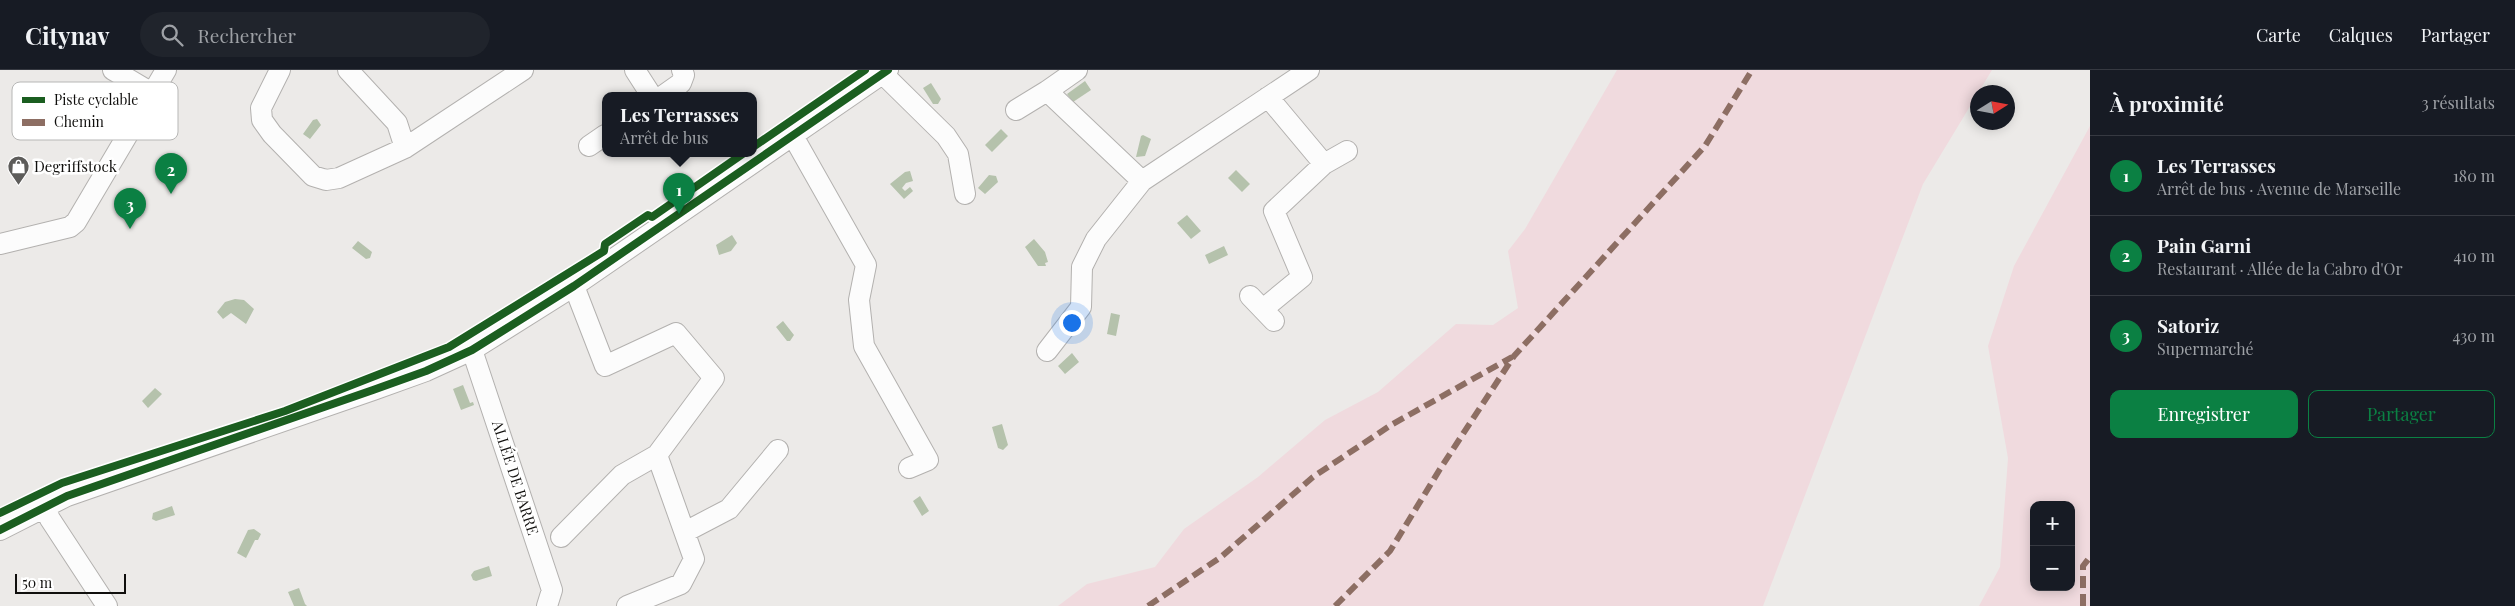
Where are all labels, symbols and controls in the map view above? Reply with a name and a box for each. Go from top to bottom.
search box [140,12,490,57]
text: Citynav [25,19,110,51]
icon: search [158,21,186,49]
text: Rechercher [198,22,296,48]
text: Carte [2256,23,2301,47]
text: Calques [2329,23,2393,47]
text: Partager [2421,23,2490,47]
legend [12,82,178,140]
north arrow [1970,85,2015,130]
text: À proximité [2110,89,2224,117]
text: Piste cyclable [54,90,138,109]
popup [602,92,757,157]
text: 3 résultats [2421,92,2495,113]
text: Les Terrasses [620,101,739,127]
text: Chemin [54,112,104,131]
text: Arrêt de bus [620,127,708,148]
text: Les Terrasses [2157,152,2276,178]
pin: 2 [155,153,187,194]
shop icon: Degriffstock [6,155,30,186]
place label: Degriffstock [34,156,118,176]
text: 1 [2123,165,2129,186]
text: 180 m [2453,165,2495,186]
pin: 1 [663,173,695,214]
text: Arrêt de bus · Avenue de Marseille [2157,178,2401,199]
pin: 3 [114,188,146,229]
text: Pain Garni [2157,232,2251,258]
text: 2 [2122,245,2130,266]
text: 410 m [2453,245,2495,266]
text: Restaurant · Allée de la Cabro d'Or [2157,258,2403,279]
your location [1059,310,1085,336]
text: Satoriz [2157,312,2219,338]
text: 3 [2122,325,2130,346]
text: 430 m [2452,325,2495,346]
text: Supermarché [2157,338,2254,359]
button: Enregistrer [2110,390,2298,438]
button: Partager [2308,390,2495,438]
street label: ALLÉE DE BARRE [488,417,544,538]
map controls [2030,501,2075,591]
button: + [2030,501,2075,546]
button: − [2030,546,2075,591]
scale bar [15,571,126,594]
text: 50 m [22,573,52,592]

